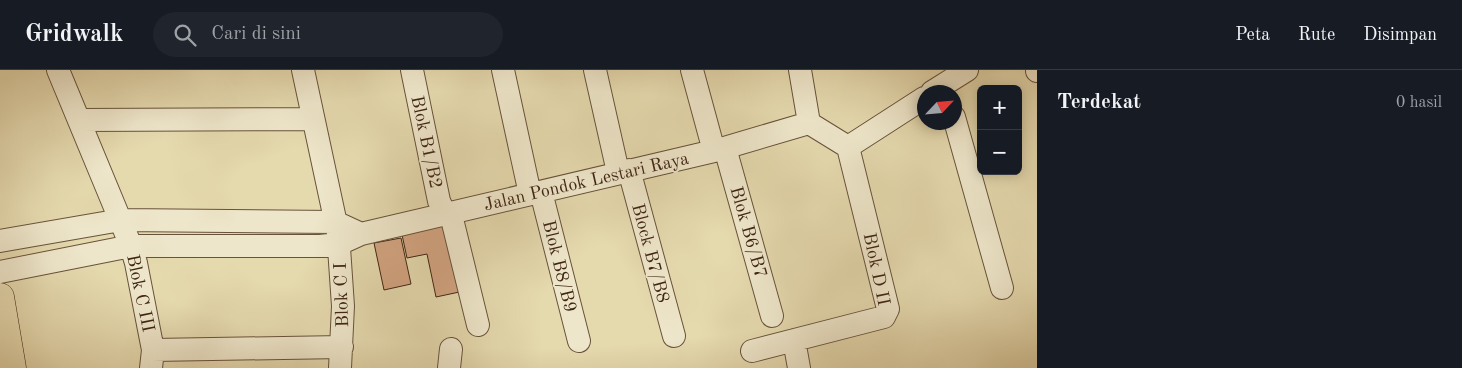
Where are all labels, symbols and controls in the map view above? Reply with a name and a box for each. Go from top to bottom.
search box [153,12,503,57]
icon: search [171,21,199,49]
text: Gridwalk [25,23,123,47]
text: Cari di sini [211,25,301,44]
text: Peta [1235,26,1270,44]
text: Rute [1298,26,1335,44]
text: Disimpan [1363,26,1437,44]
north arrow [917,85,962,130]
map controls [977,85,1022,175]
button: + [977,85,1022,130]
text: Terdekat [1057,92,1141,113]
street label: Blok B1/B2 [407,94,445,190]
text: 0 hasil [1396,95,1442,111]
button: − [977,130,1022,175]
street label: Jalan Pondok Lestari Raya [482,150,691,214]
street label: Blok B6/B7 [726,184,770,280]
street label: Block B7/B8 [628,202,672,305]
street label: Blok B8/B9 [539,218,579,314]
street label: Blok D II [860,231,893,307]
street label: Blok C III [123,253,157,334]
street label: Blok C I [332,262,352,328]

